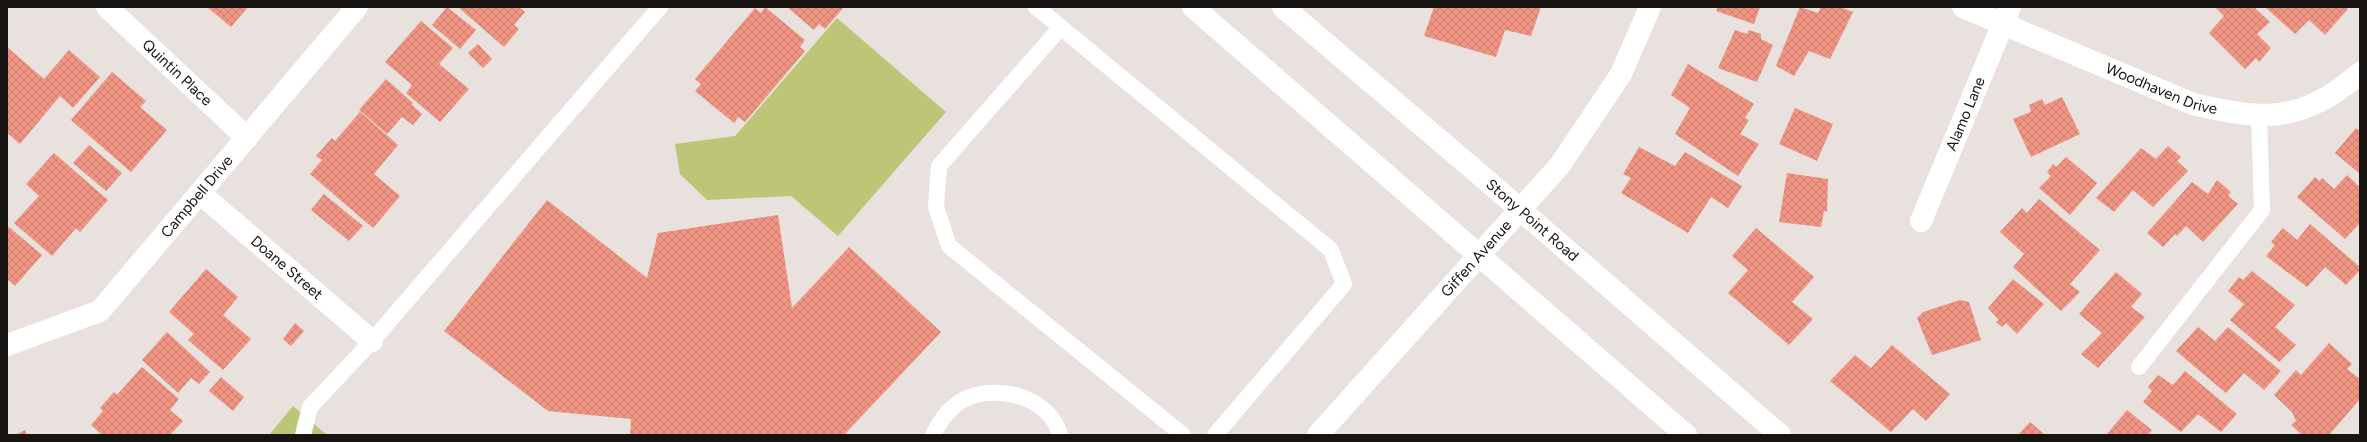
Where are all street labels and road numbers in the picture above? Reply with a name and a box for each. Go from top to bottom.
street label: Quintin Place [138,36,216,110]
street label: Woodhaven Drive [2103,59,2219,118]
street label: Alamo Lane [1942,74,1989,154]
street label: Campbell Drive [157,152,237,241]
street label: Stony Point Road [1482,175,1582,265]
street label: Giffen Avenue [1437,216,1515,301]
street label: Doane Street [247,232,327,304]

